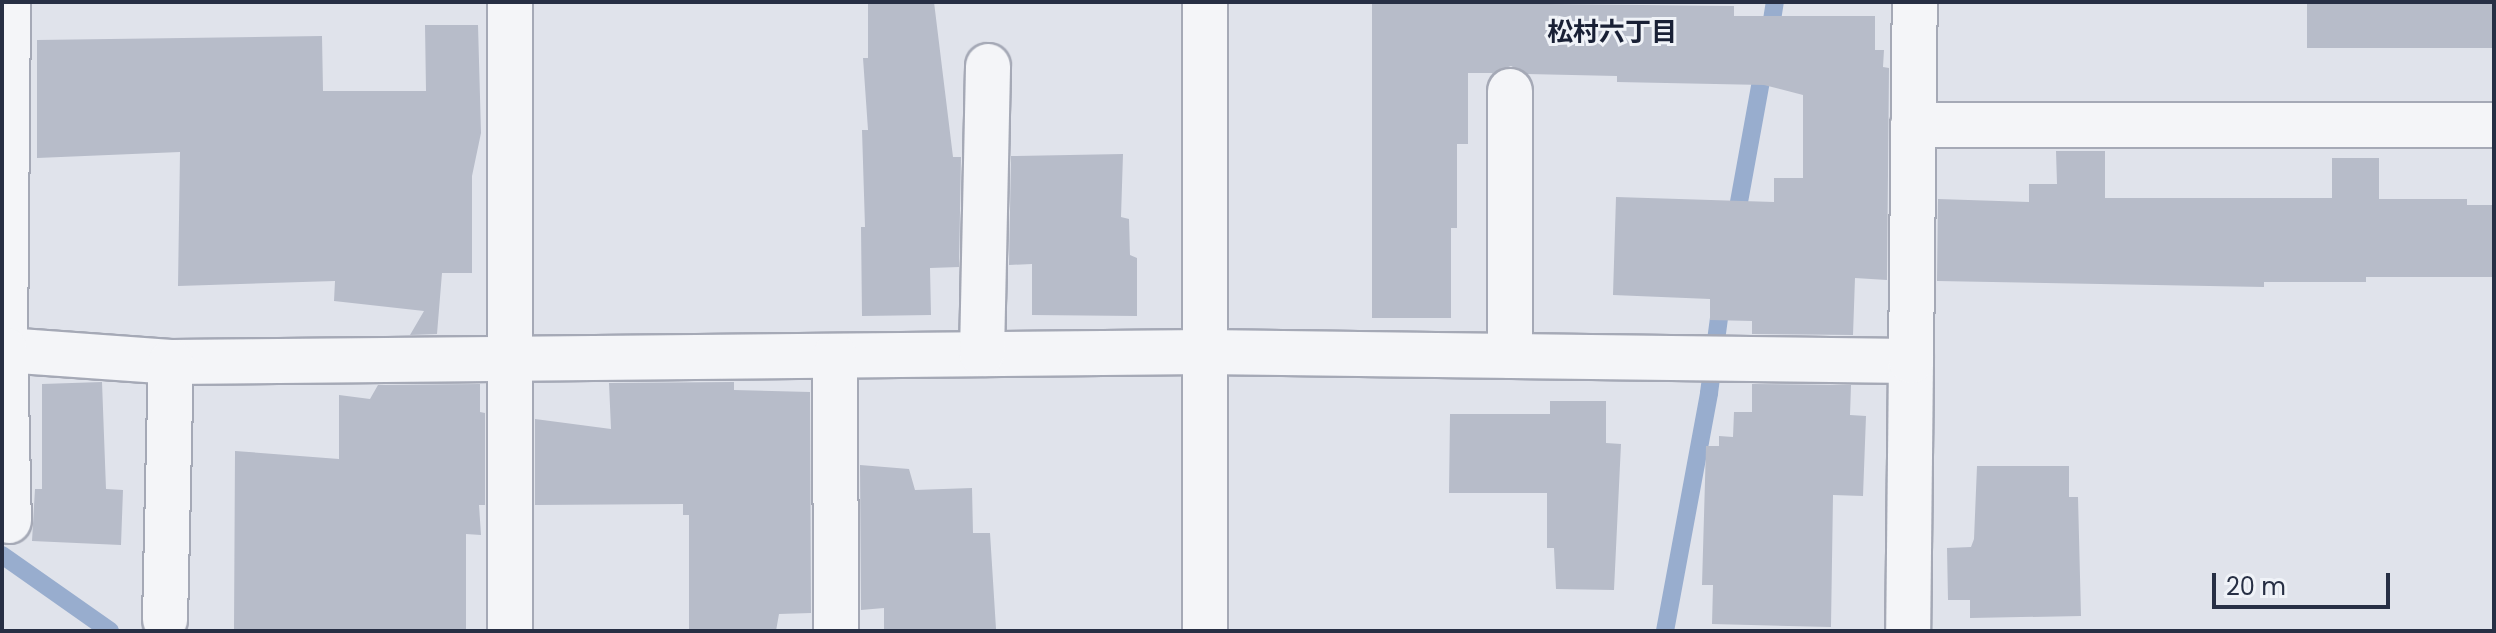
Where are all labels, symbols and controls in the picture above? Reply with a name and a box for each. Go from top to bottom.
district label: 松村六丁目 [1547,17,1677,49]
scale bar [2216,557,2394,607]
text: 20 m [2226,570,2286,603]

